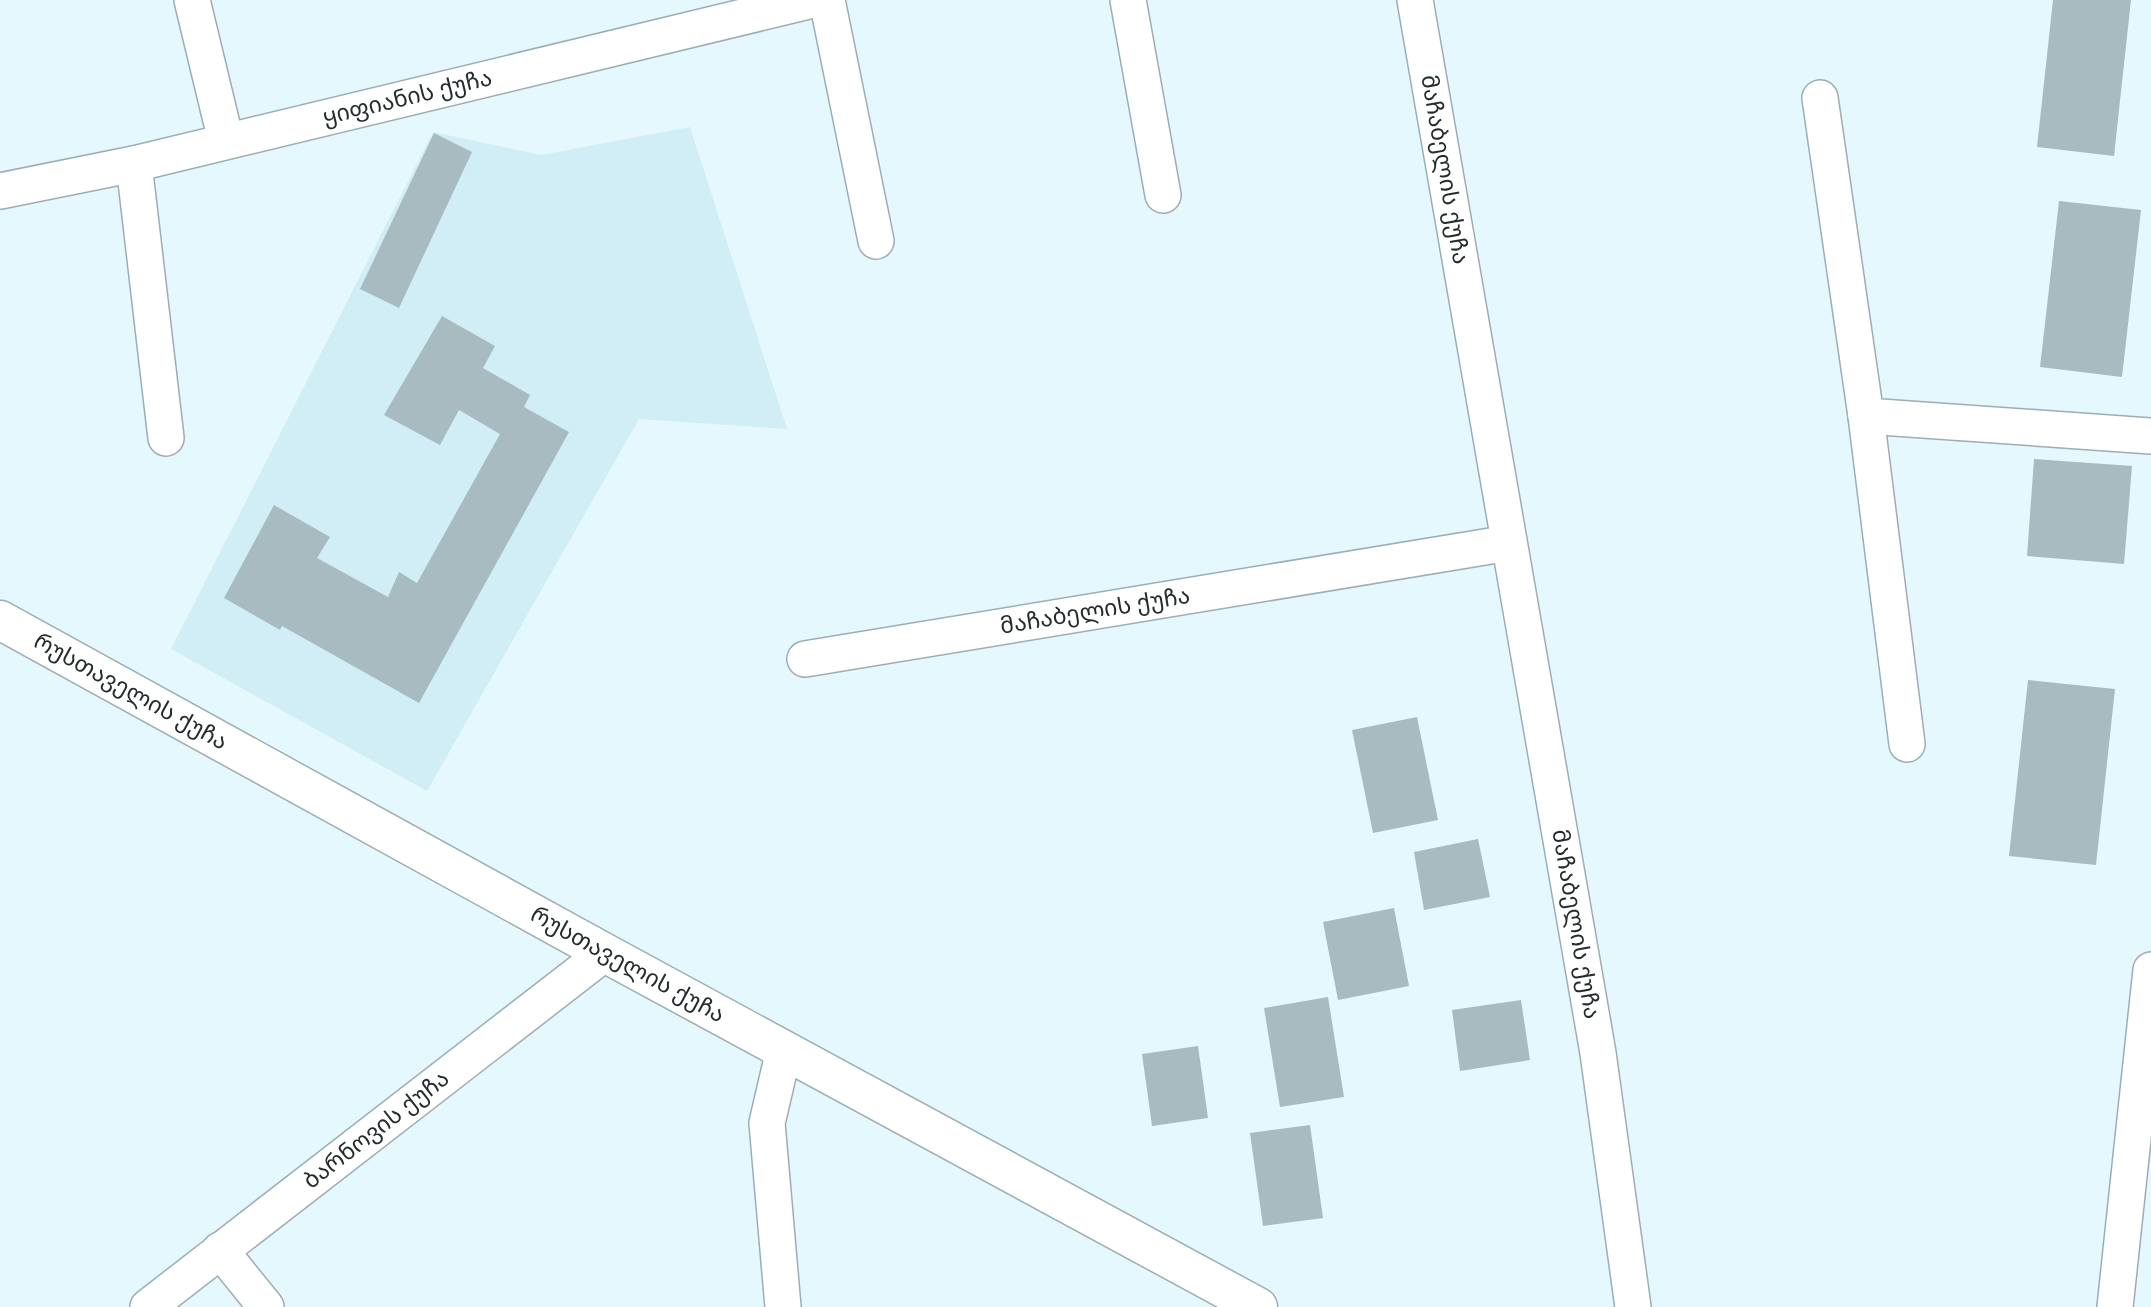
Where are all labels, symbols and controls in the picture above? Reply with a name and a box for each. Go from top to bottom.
street label: ყიფიანის ქუჩა [319,61,496,135]
street label: მაჩაბელის ქუჩა [1411,72,1478,267]
street label: მაჩაბელის ქუჩა [998,578,1193,644]
street label: რუსთაველის ქუჩა [27,624,234,759]
street label: მაჩაბელის ქუჩა [1542,827,1609,1022]
street label: რუსთაველის ქუჩა [524,898,731,1032]
street label: ბარნოვის ქუჩა [296,1062,457,1198]

